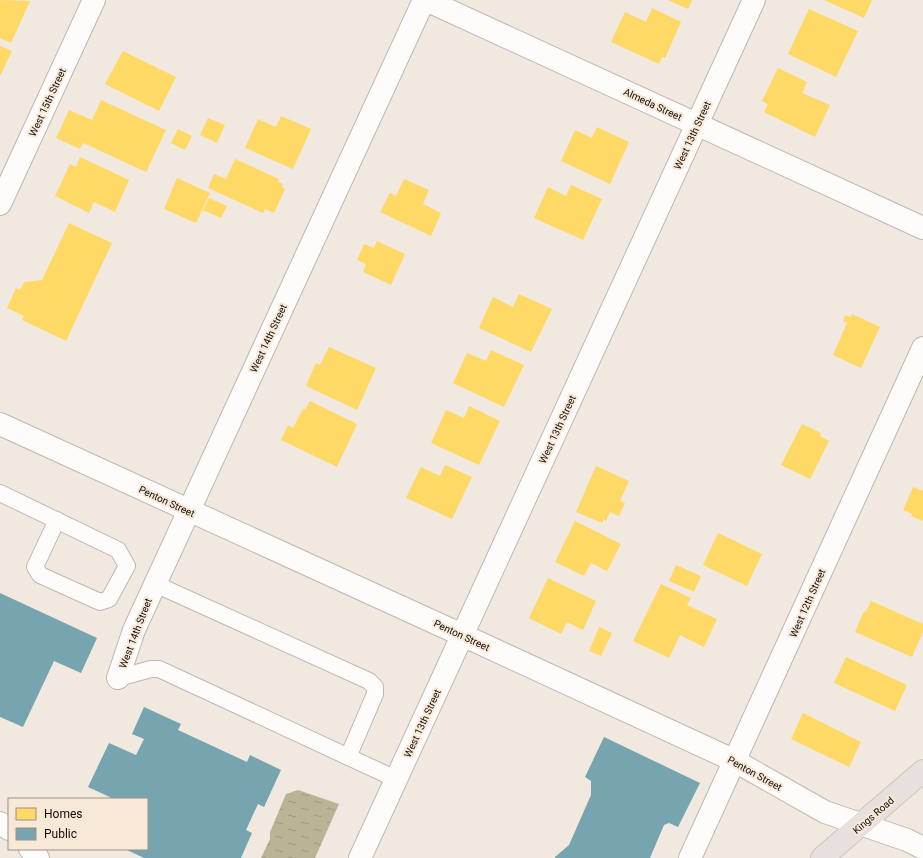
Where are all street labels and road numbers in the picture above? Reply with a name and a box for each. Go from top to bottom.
street label: West 15th Street [27,66,68,138]
street label: Almeda Street [622,86,684,123]
street label: West 13th Street [672,99,713,171]
street label: West 14th Street [248,302,289,374]
street label: West 13th Street [537,393,578,465]
street label: Penton Street [137,484,196,519]
street label: West 12th Street [787,567,827,639]
street label: West 14th Street [117,597,154,670]
street label: Penton Street [432,618,491,653]
street label: West 13th Street [402,687,443,759]
street label: Penton Street [726,754,784,793]
street label: Kings Road [851,795,896,836]

